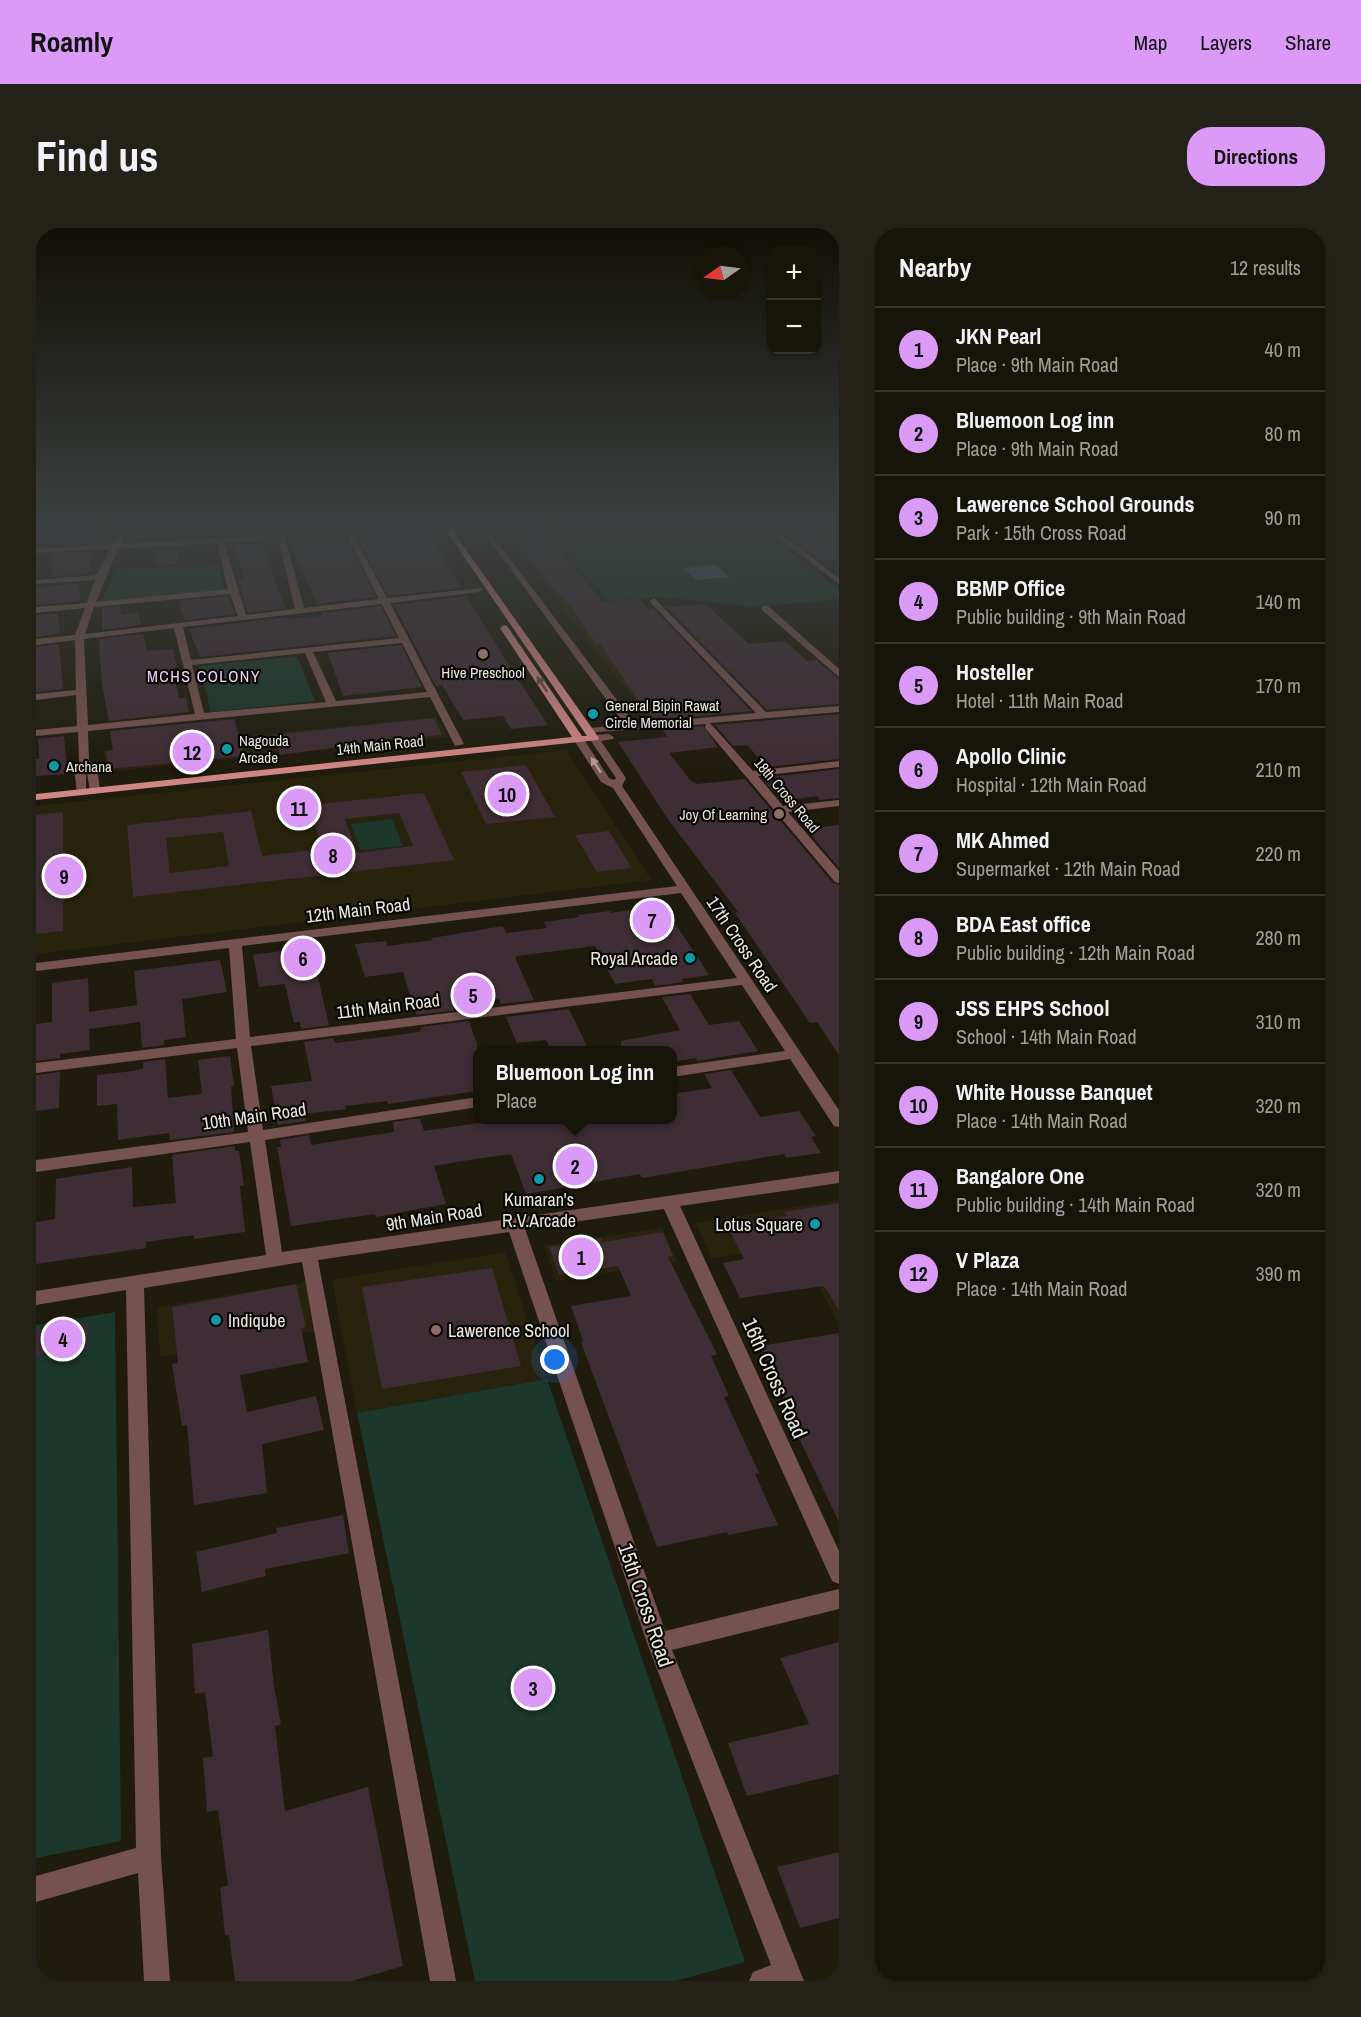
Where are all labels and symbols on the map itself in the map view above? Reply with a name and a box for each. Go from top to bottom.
north arrow [695,246,749,300]
marker: Hive Preschool [476,647,490,661]
place label: Hive Preschool [441,662,525,683]
district label: MCHS COLONY [147,665,261,687]
one-way arrow [536,677,548,693]
place label: General Bipin Rawat Circle Memorial [605,695,720,733]
marker: General Bipin Rawat Circle Memorial [586,707,600,721]
pin: 12 [172,730,212,774]
place label: Nagouda Arcade [238,730,289,768]
street label: 14th Main Road [335,730,425,760]
marker: Nagouda Arcade [220,742,234,756]
street label: 18th Cross Road [749,753,825,837]
place label: Archana [65,756,112,777]
one-way arrow [591,757,602,773]
marker: Archana [47,759,61,773]
pin: 10 [488,772,526,816]
pin: 11 [280,786,318,830]
place label: Joy Of Learning [679,804,767,825]
marker: Joy Of Learning [772,807,786,821]
pin: 8 [314,832,352,878]
pin: 9 [45,854,84,898]
street label: 12th Main Road [304,891,412,929]
street label: 17th Cross Road [701,891,783,997]
pin: 7 [632,898,672,942]
pin: 6 [284,936,322,980]
place label: Royal Arcade [590,946,678,971]
marker: Royal Arcade [683,951,697,965]
pin: 5 [454,972,492,1017]
street label: 11th Main Road [335,987,441,1025]
street label: 10th Main Road [200,1096,308,1136]
pin: 2 [556,1144,594,1188]
marker: Kumaran's R.V.Arcade [532,1172,546,1186]
place label: Kumaran's R.V.Arcade [502,1187,576,1233]
street label: 9th Main Road [384,1197,484,1237]
place label: Lotus Square [715,1212,803,1237]
marker: Lotus Square [808,1217,822,1231]
pin: 1 [562,1234,600,1280]
place label: Indiqube [228,1308,285,1333]
marker: Indiqube [209,1313,223,1327]
street label: 16th Cross Road [735,1313,815,1443]
pin: 4 [44,1316,82,1362]
place label: Lawerence School [448,1318,569,1343]
marker: Lawerence School [429,1323,443,1337]
your location [540,1345,569,1374]
street label: 15th Cross Road [611,1539,681,1671]
pin: 3 [514,1666,552,1710]

